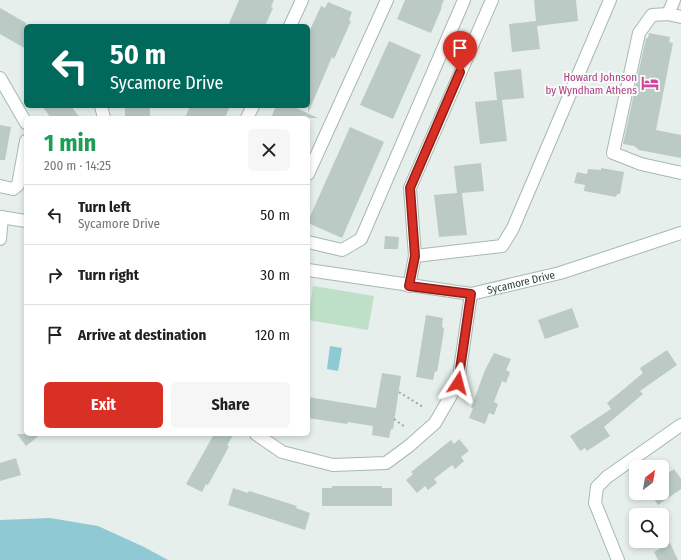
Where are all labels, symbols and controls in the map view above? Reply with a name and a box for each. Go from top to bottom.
pin [443,31,477,72]
icon: arrive [449,37,471,59]
text: 50 m [110,38,166,71]
icon: left [44,40,96,92]
place label: Howard Johnson by Wyndham Athens [546,71,637,97]
text: Sycamore Drive [110,72,223,94]
hotel icon: Howard Johnson by Wyndham Athens [640,73,660,93]
text: 1 min [44,129,96,157]
button: close [248,129,290,171]
text: 200 m · 14:25 [44,158,111,173]
text: Turn left [78,198,131,216]
icon: left [44,204,66,226]
text: 50 m [260,206,290,224]
text: Sycamore Drive [78,216,160,231]
icon: right [44,264,66,286]
text: Turn right [78,266,139,284]
text: 30 m [260,266,290,284]
street label: Sycamore Drive [486,268,556,297]
icon: arrive [44,324,66,346]
text: Arrive at destination [78,326,206,344]
text: 120 m [255,326,290,344]
position arrow [437,362,479,404]
button: Exit [44,382,163,428]
button: Share [171,382,290,428]
north arrow [629,460,669,500]
map controls [629,460,669,548]
button: search [629,508,669,548]

